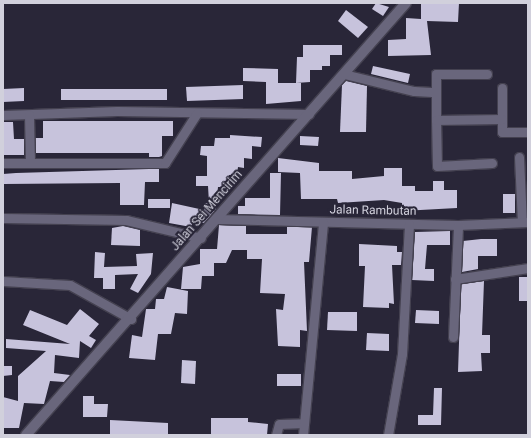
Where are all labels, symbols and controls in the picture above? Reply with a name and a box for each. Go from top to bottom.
street label: Jalan Sei Mencirim [168,168,246,254]
street label: Jalan Rambutan [329,203,417,219]

